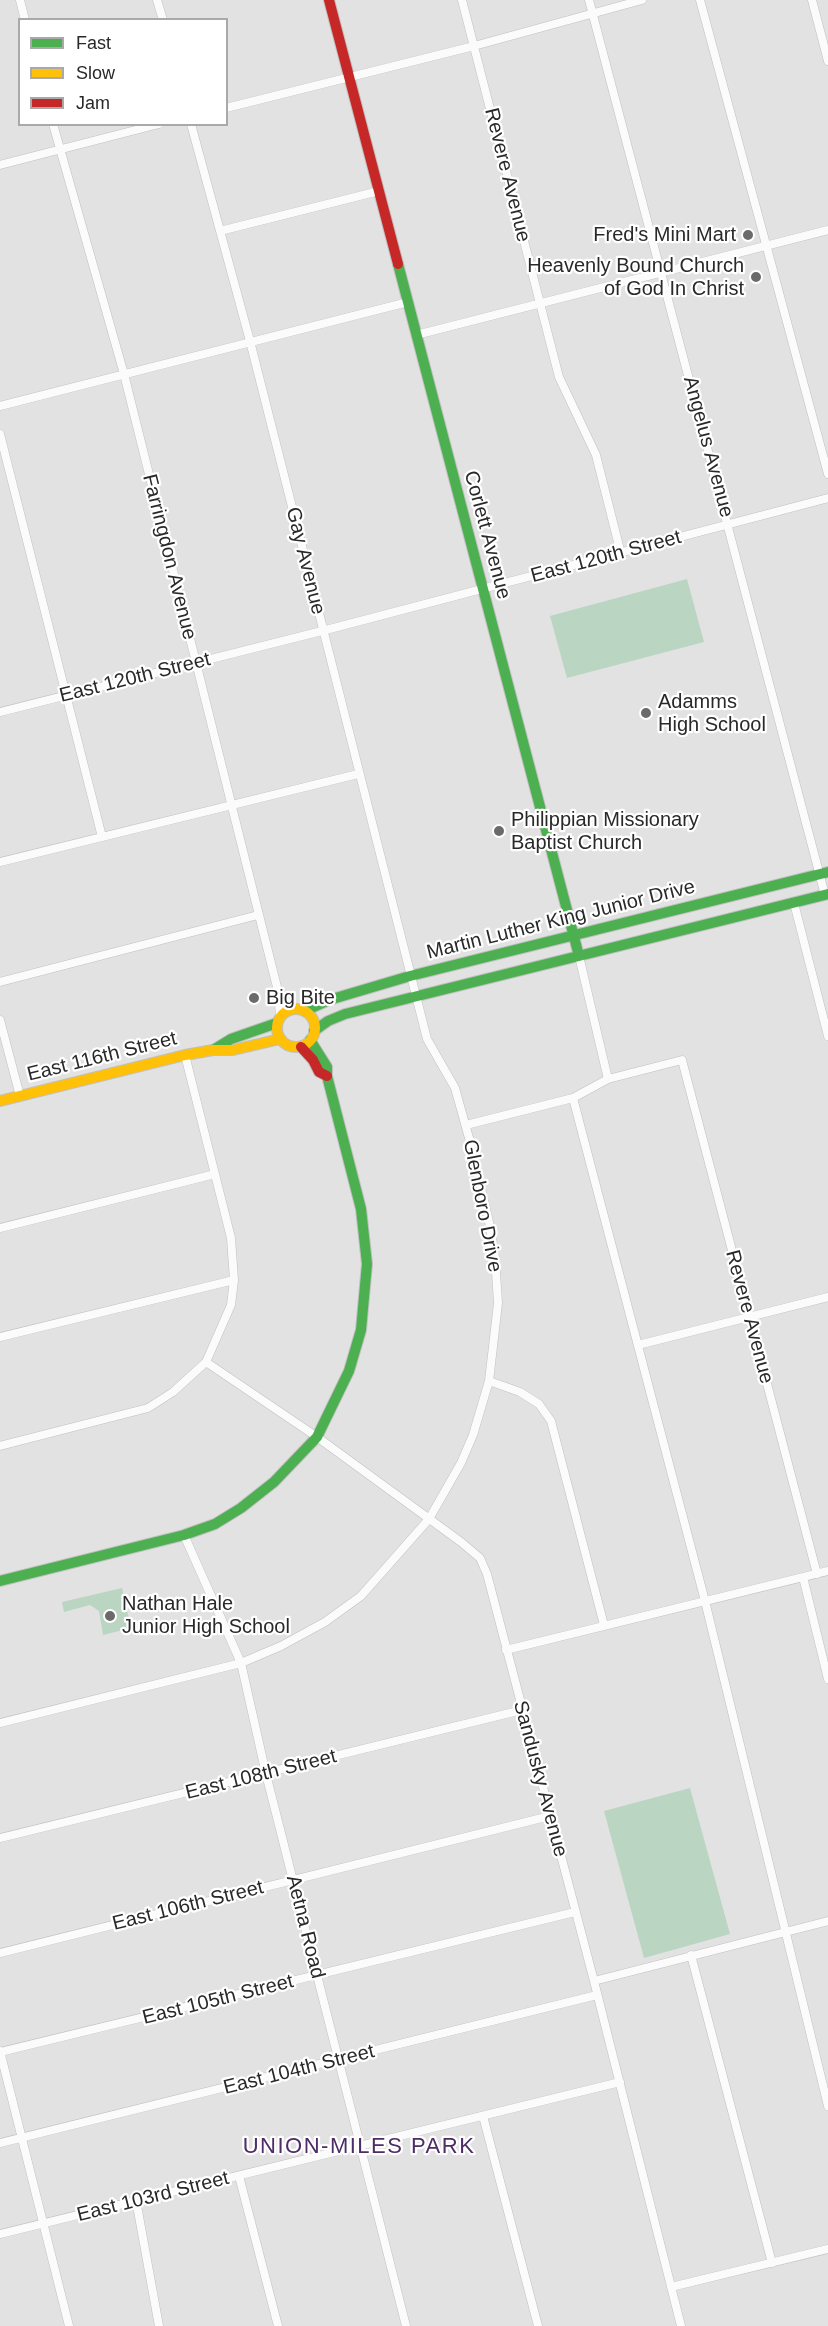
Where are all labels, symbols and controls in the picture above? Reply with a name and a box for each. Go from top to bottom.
legend [18,18,228,126]
text: Fast [76,33,111,53]
text: Slow [76,63,115,83]
text: Jam [76,93,110,113]
street label: Revere Avenue [479,105,535,245]
place label: Fred's Mini Mart [593,223,736,247]
marker: Fred's Mini Mart [741,228,755,242]
place label: Heavenly Bound Church of God In Christ [527,254,744,301]
marker: Heavenly Bound Church of God In Christ [749,270,763,284]
street label: Angelus Avenue [678,374,738,520]
street label: Corlett Avenue [458,468,516,602]
street label: Farringdon Avenue [137,472,201,642]
street label: Gay Avenue [280,505,330,617]
street label: East 120th Street [528,525,684,589]
street label: East 120th Street [57,648,213,708]
place label: Adamms High School [658,690,766,737]
marker: Adamms High School [639,706,653,720]
place label: Philippian Missionary Baptist Church [511,808,699,855]
marker: Philippian Missionary Baptist Church [492,824,506,838]
street label: Martin Luther King Junior Drive [424,875,698,965]
place label: Big Bite [266,986,335,1010]
marker: Big Bite [247,991,261,1005]
street label: East 116th Street [25,1027,179,1087]
street label: Glenboro Drive [457,1138,507,1274]
street label: Revere Avenue [720,1247,778,1387]
place label: Nathan Hale Junior High School [122,1592,290,1639]
marker: Nathan Hale Junior High School [103,1609,117,1623]
street label: Sandusky Avenue [508,1698,572,1860]
street label: East 108th Street [183,1745,339,1805]
street label: Aetna Road [281,1873,329,1981]
street label: East 106th Street [110,1876,266,1936]
street label: East 105th Street [140,1970,296,2030]
street label: East 104th Street [221,2040,377,2100]
district label: UNION-MILES PARK [243,2134,475,2160]
street label: East 103rd Street [75,2167,231,2227]

